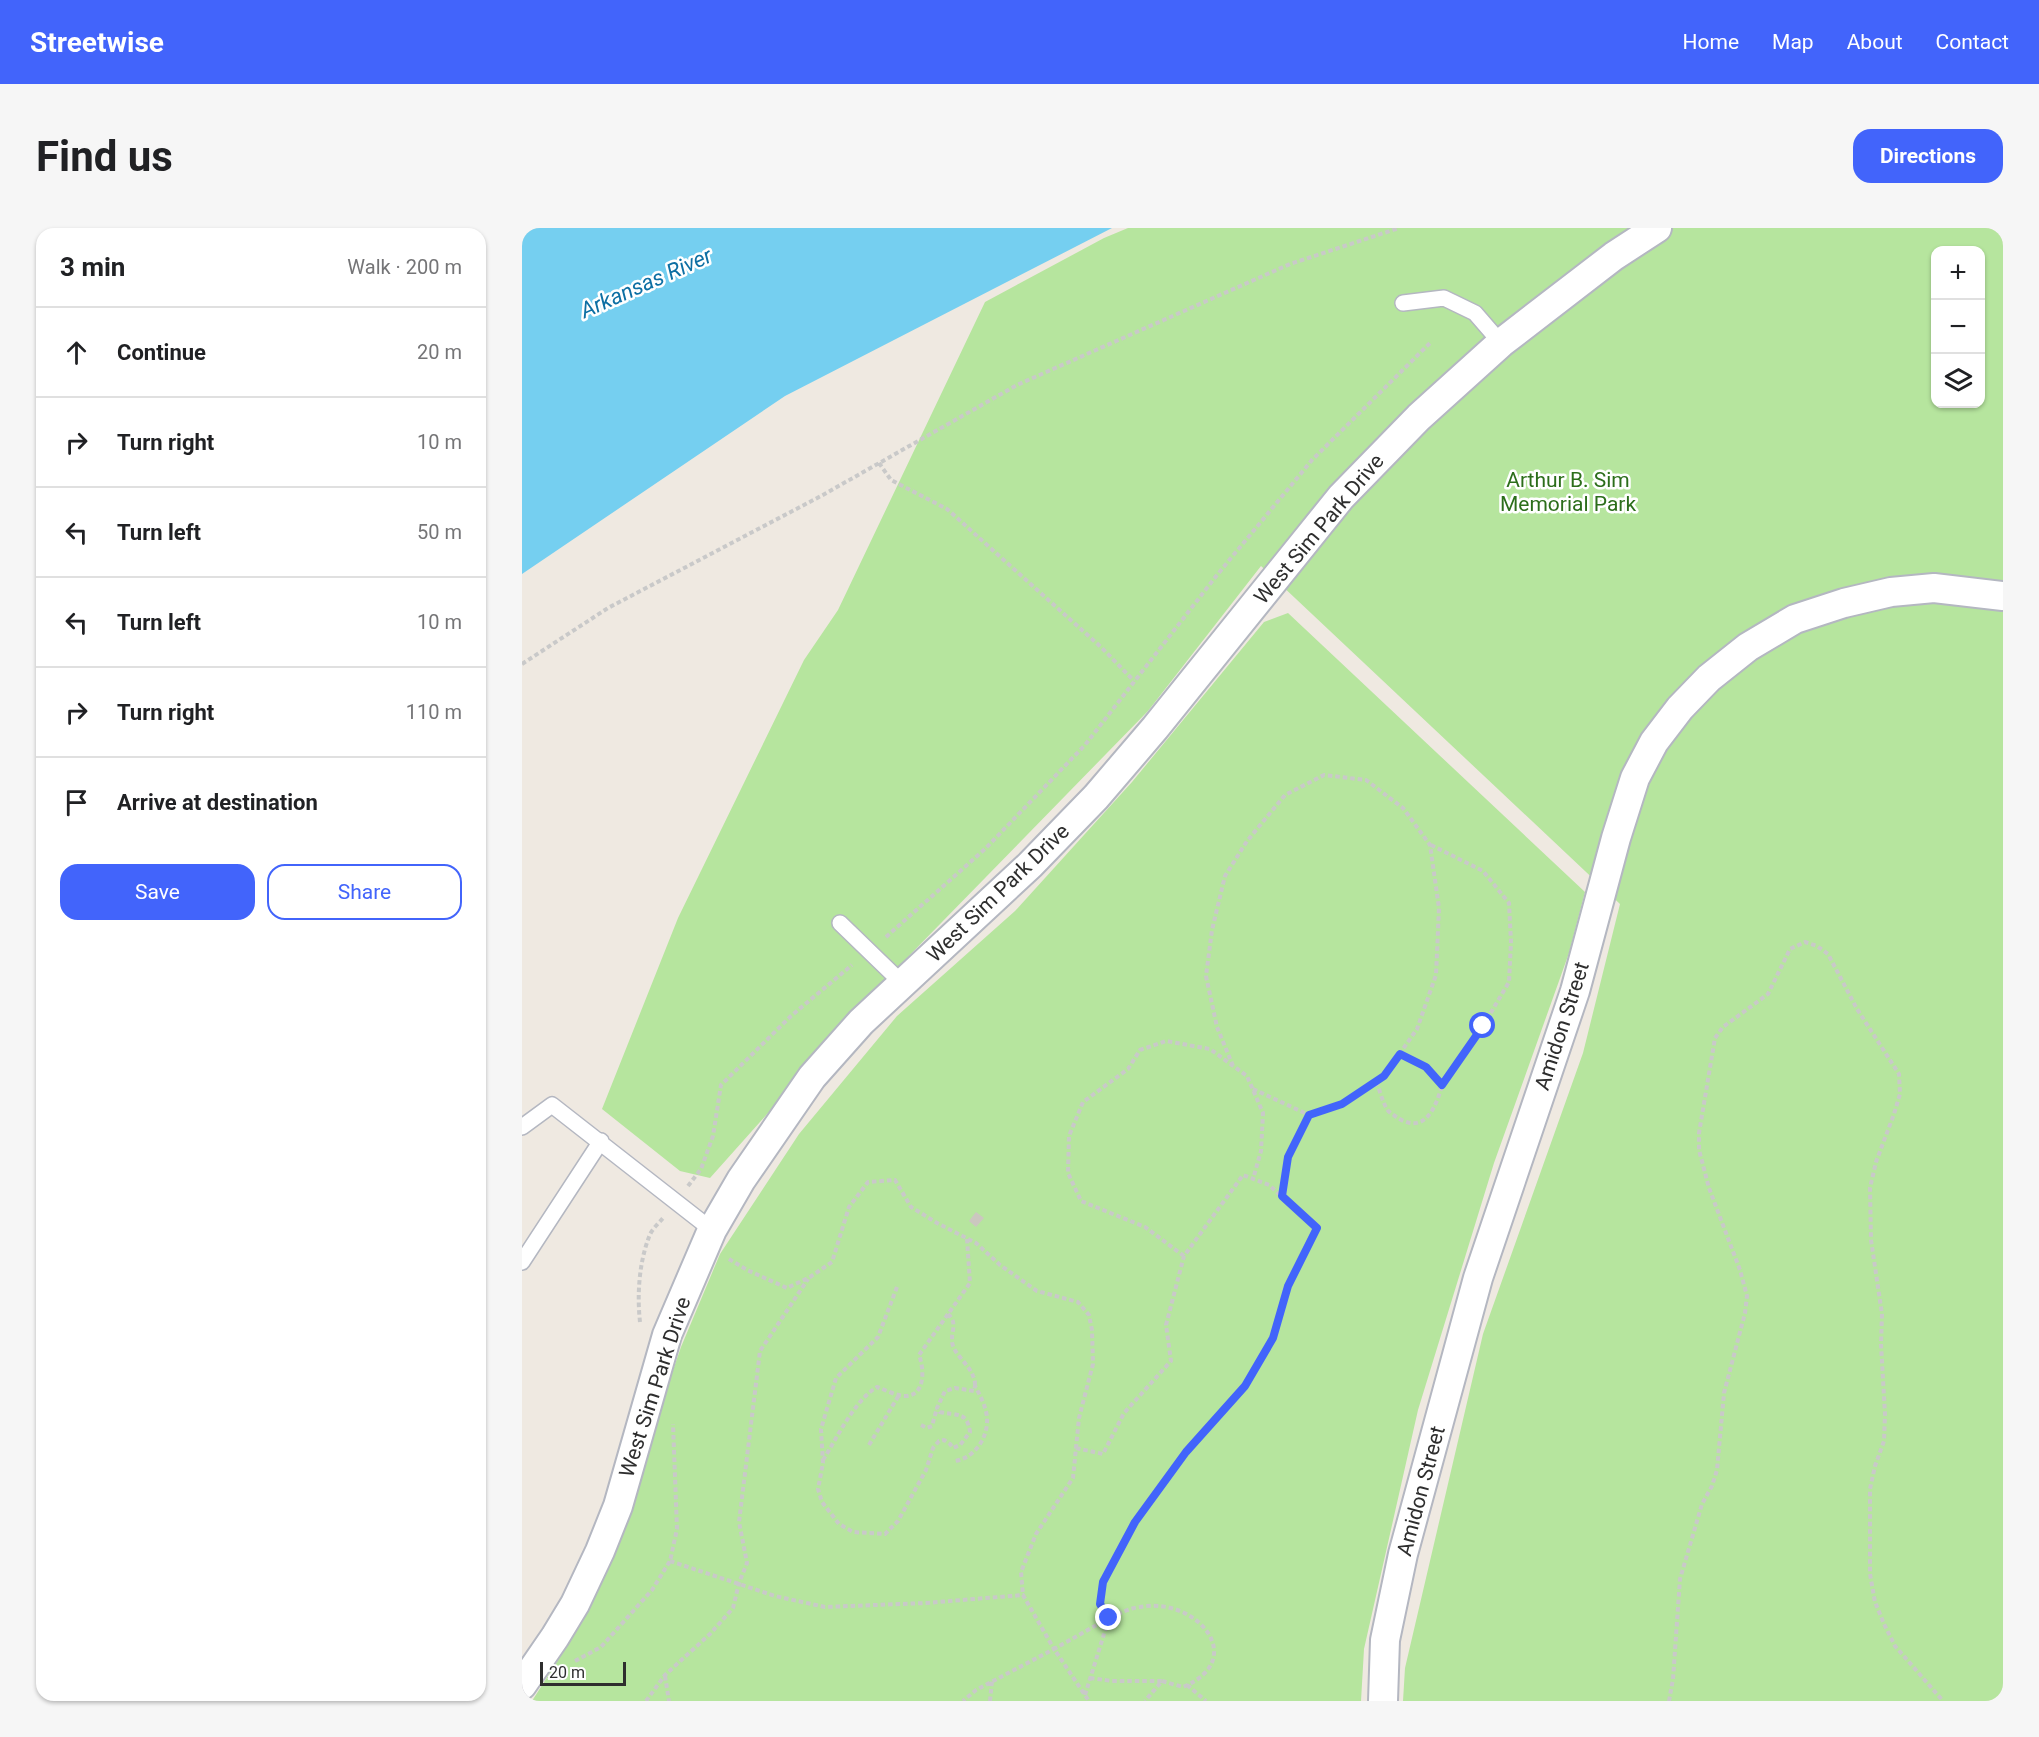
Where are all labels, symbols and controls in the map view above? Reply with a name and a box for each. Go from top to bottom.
text: Streetwise [30,26,164,59]
text: Home [1683,30,1739,54]
text: Map [1772,30,1814,54]
text: About [1847,30,1903,54]
text: Contact [1936,30,2009,54]
button: Directions [1853,129,2003,183]
text: Find us [36,132,173,181]
water label: Arkansas River [575,242,716,324]
map controls [1931,246,1985,408]
button: + [1931,246,1985,300]
text: 3 min [60,252,125,282]
text: Walk · 200 m [347,255,462,279]
button: − [1931,300,1985,354]
icon: ahead [60,336,93,369]
text: Continue [117,340,206,365]
text: 20 m [417,340,462,364]
button: layers [1931,354,1985,408]
icon: right [60,426,93,459]
text: Turn right [117,430,214,455]
text: 10 m [417,430,462,454]
street label: West Sim Park Drive [1249,449,1389,609]
park label: Arthur B. Sim Memorial Park [1500,468,1636,516]
icon: left [60,516,93,549]
text: Turn left [117,520,201,545]
text: 50 m [417,520,462,544]
icon: left [60,606,93,639]
text: Turn left [117,610,201,635]
text: 10 m [417,610,462,634]
icon: right [60,696,93,729]
text: Turn right [117,700,214,725]
text: 110 m [406,700,462,724]
icon: arrive [60,786,93,819]
text: Arrive at destination [117,790,318,815]
street label: West Sim Park Drive [922,819,1074,967]
button: Save [60,864,255,920]
button: Share [267,864,462,920]
street label: Amidon Street [1530,959,1594,1093]
route start [1469,1012,1495,1038]
street label: West Sim Park Drive [614,1294,696,1480]
street label: Amidon Street [1392,1423,1450,1558]
route end [1095,1604,1121,1630]
scale bar [540,1659,626,1686]
text: 20 m [549,1663,585,1682]

